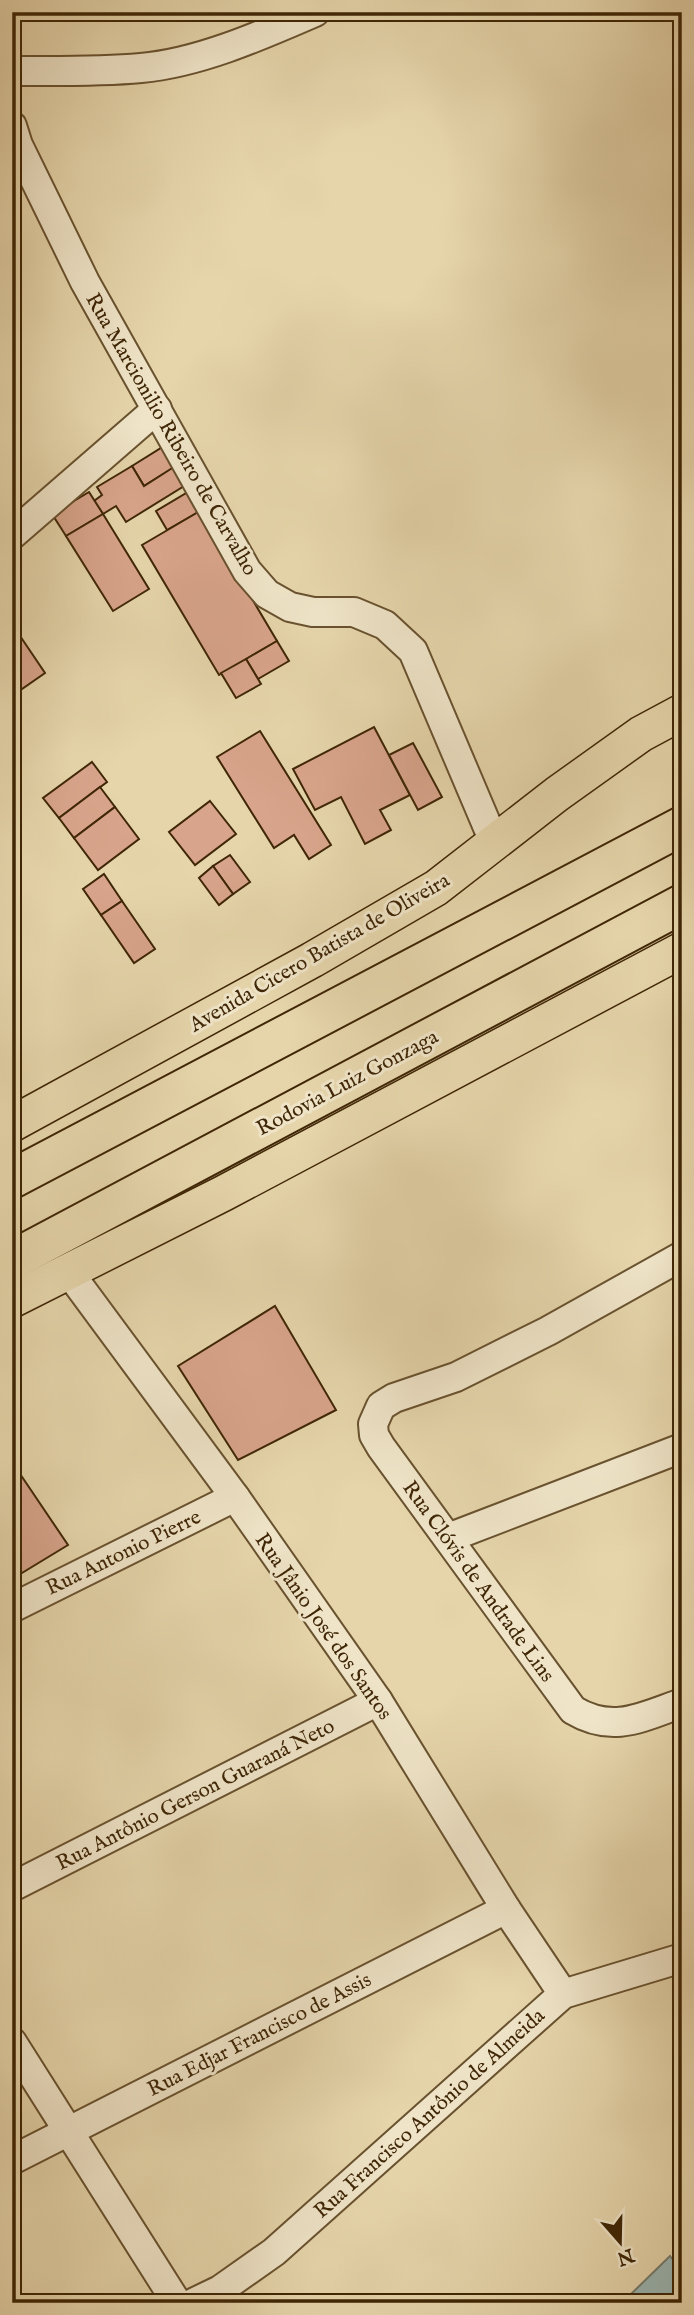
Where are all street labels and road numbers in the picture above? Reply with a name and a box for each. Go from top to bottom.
street label: Rua Marcionilio Ribeiro de Carvalho [79,289,263,581]
street label: Avenida Cicero Batista de Oliveira [184,867,456,1040]
street label: Rodovia Luiz Gonzaga [252,1024,444,1143]
street label: Rua Clóvis de Andrade Lins [396,1476,560,1688]
street label: Rua Antonio Pierre [42,1504,206,1603]
street label: Rua Jânio José dos Santos [248,1528,398,1726]
street label: Rua Antônio Gerson Guaraná Neto [52,1713,340,1878]
street label: Rua Edjar Francisco de Assis [143,1967,376,2104]
street label: Rua Francisco Antônio de Almeida [309,2003,552,2225]

